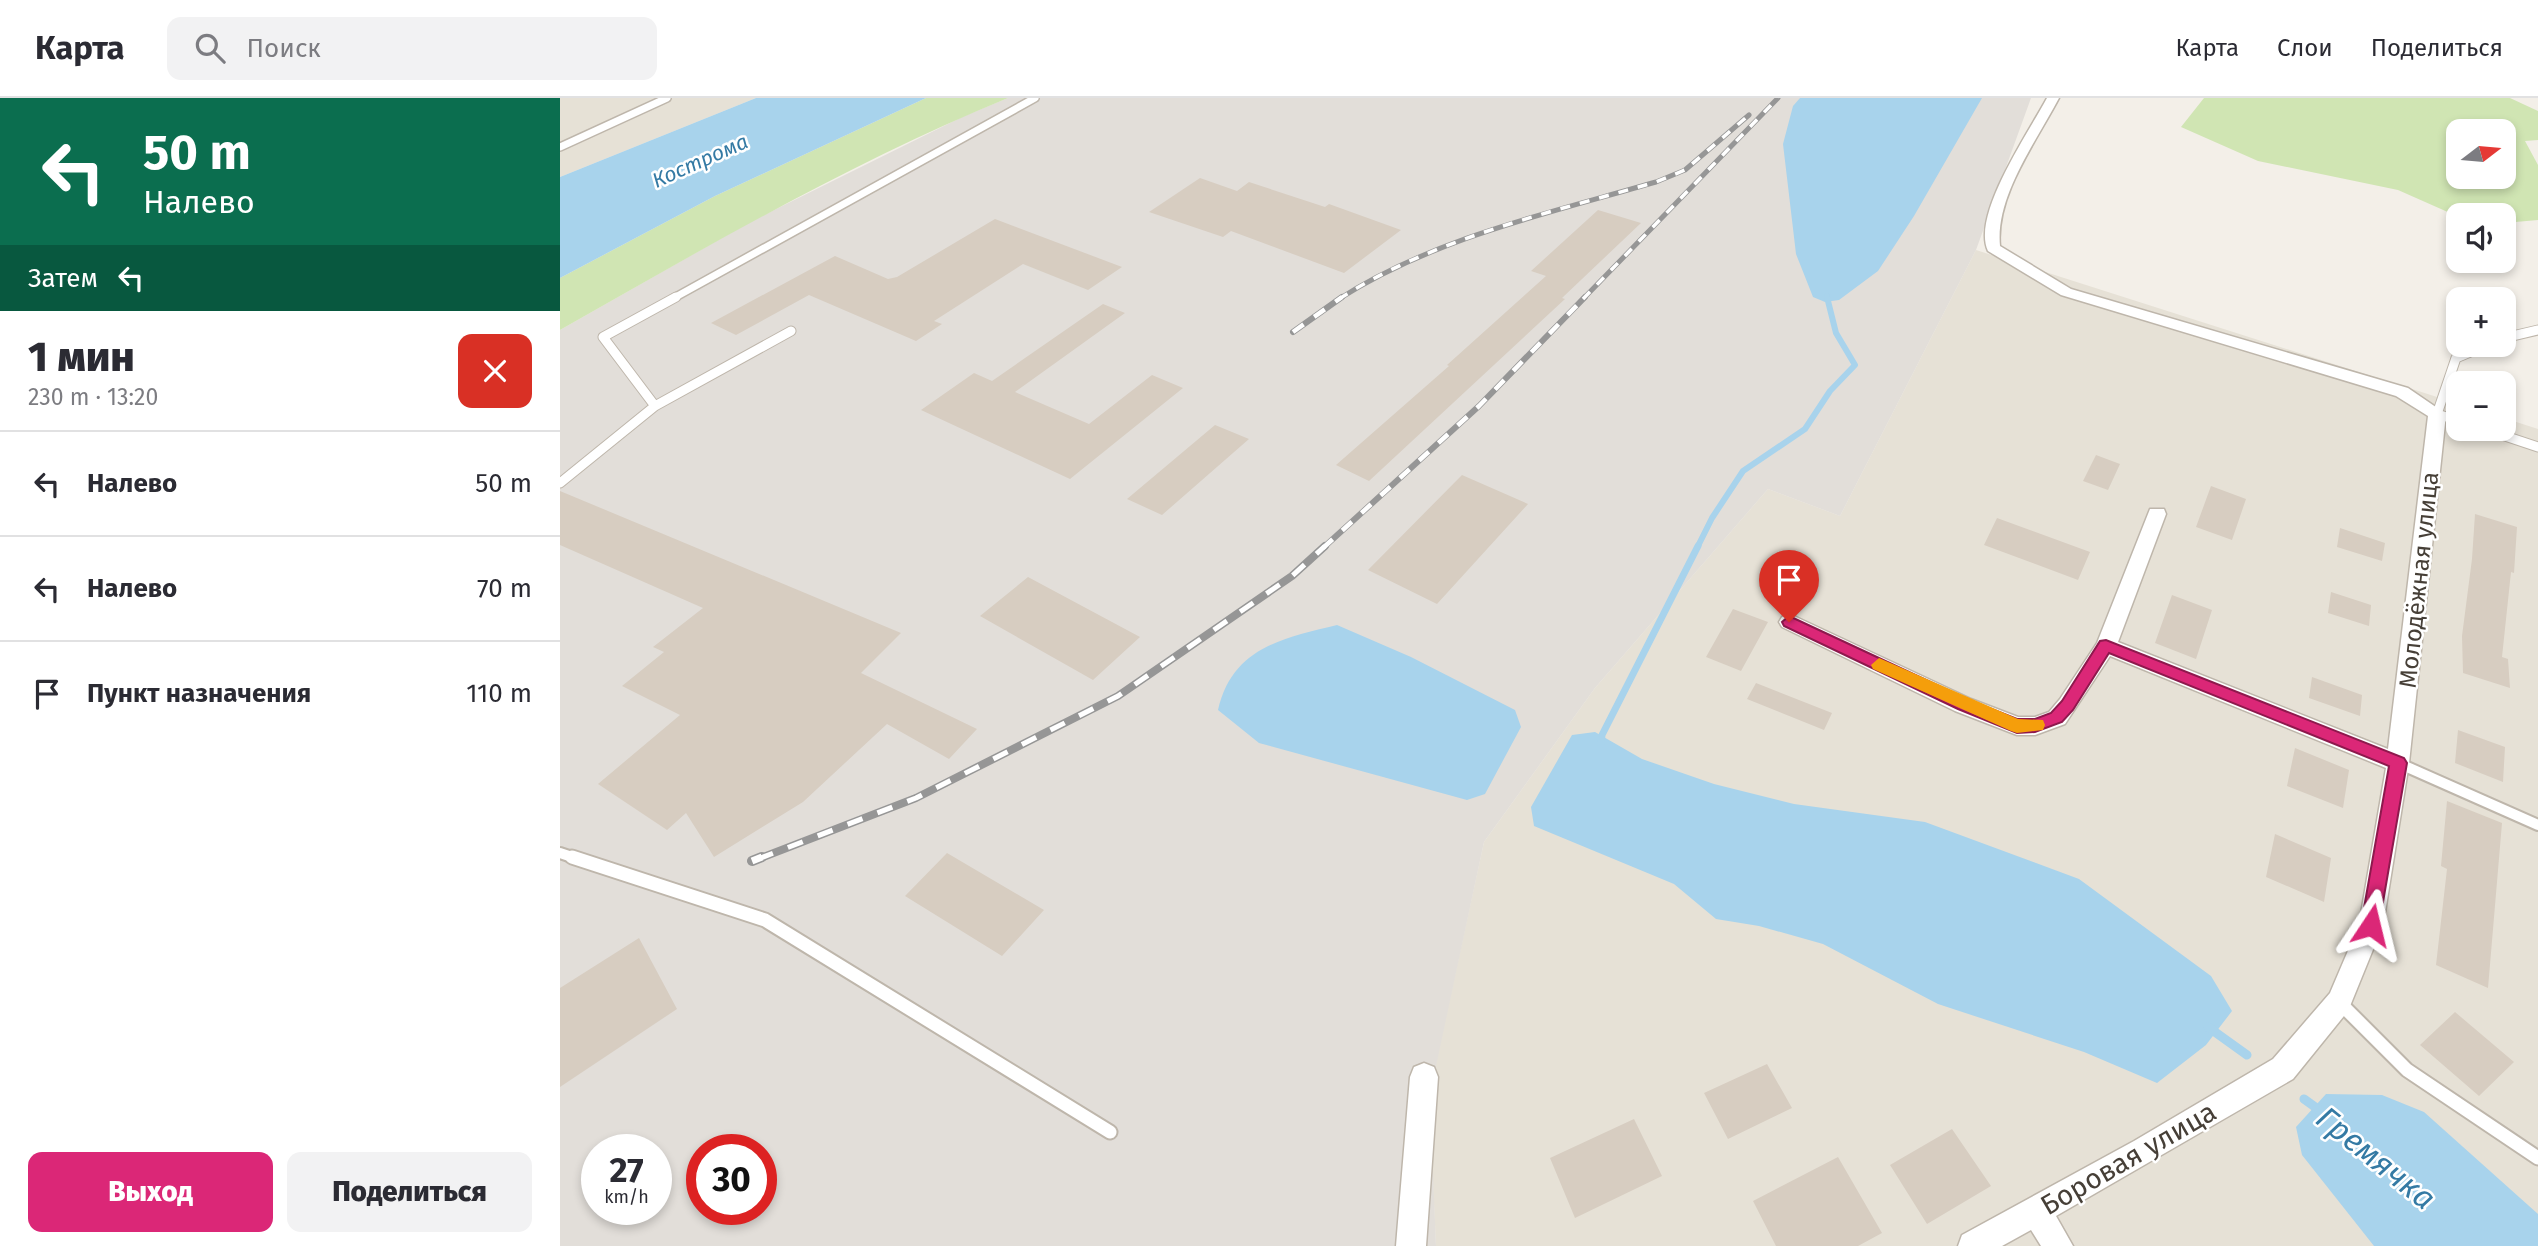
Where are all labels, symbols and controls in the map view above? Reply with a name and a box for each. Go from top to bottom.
search box [167,17,657,80]
text: Карта [35,28,125,68]
icon: search [191,29,229,67]
text: Поиск [247,33,321,64]
text: Карта [2175,34,2239,62]
text: Слои [2277,34,2333,62]
text: Поделиться [2371,34,2503,62]
north arrow [2446,119,2516,189]
map controls [2446,119,2516,441]
text: 50 m [143,123,251,182]
icon: left [28,126,119,217]
water label: Кострома [648,128,752,194]
text: Налево [143,183,255,221]
button: sound [2446,203,2516,273]
icon: left [112,259,150,297]
text: Затем [28,263,98,294]
button: + [2446,287,2516,357]
text: 1 мин [28,332,135,382]
button: close [458,334,532,408]
button: − [2446,371,2516,441]
text: 230 m · 13:20 [28,383,158,411]
icon: left [28,465,66,503]
text: Налево [87,468,177,499]
text: 50 m [475,468,532,499]
street label: Молодёжная улица [2394,471,2444,689]
pin [1759,550,1819,622]
icon: arrive [1770,561,1808,599]
icon: left [28,570,66,608]
text: Налево [87,573,177,604]
text: 70 m [477,573,532,604]
icon: arrive [28,675,66,713]
text: Пункт назначения [87,678,311,709]
text: 110 m [466,678,532,709]
position arrow [2334,888,2408,962]
street label: Боровая улица [2035,1095,2222,1222]
water label: Гремячка [2309,1098,2443,1218]
speed limit sign: 30 [686,1134,777,1225]
text: 27 [609,1149,644,1191]
button: Выход [28,1152,273,1232]
button: Поделиться [287,1152,532,1232]
text: km/h [604,1186,649,1208]

